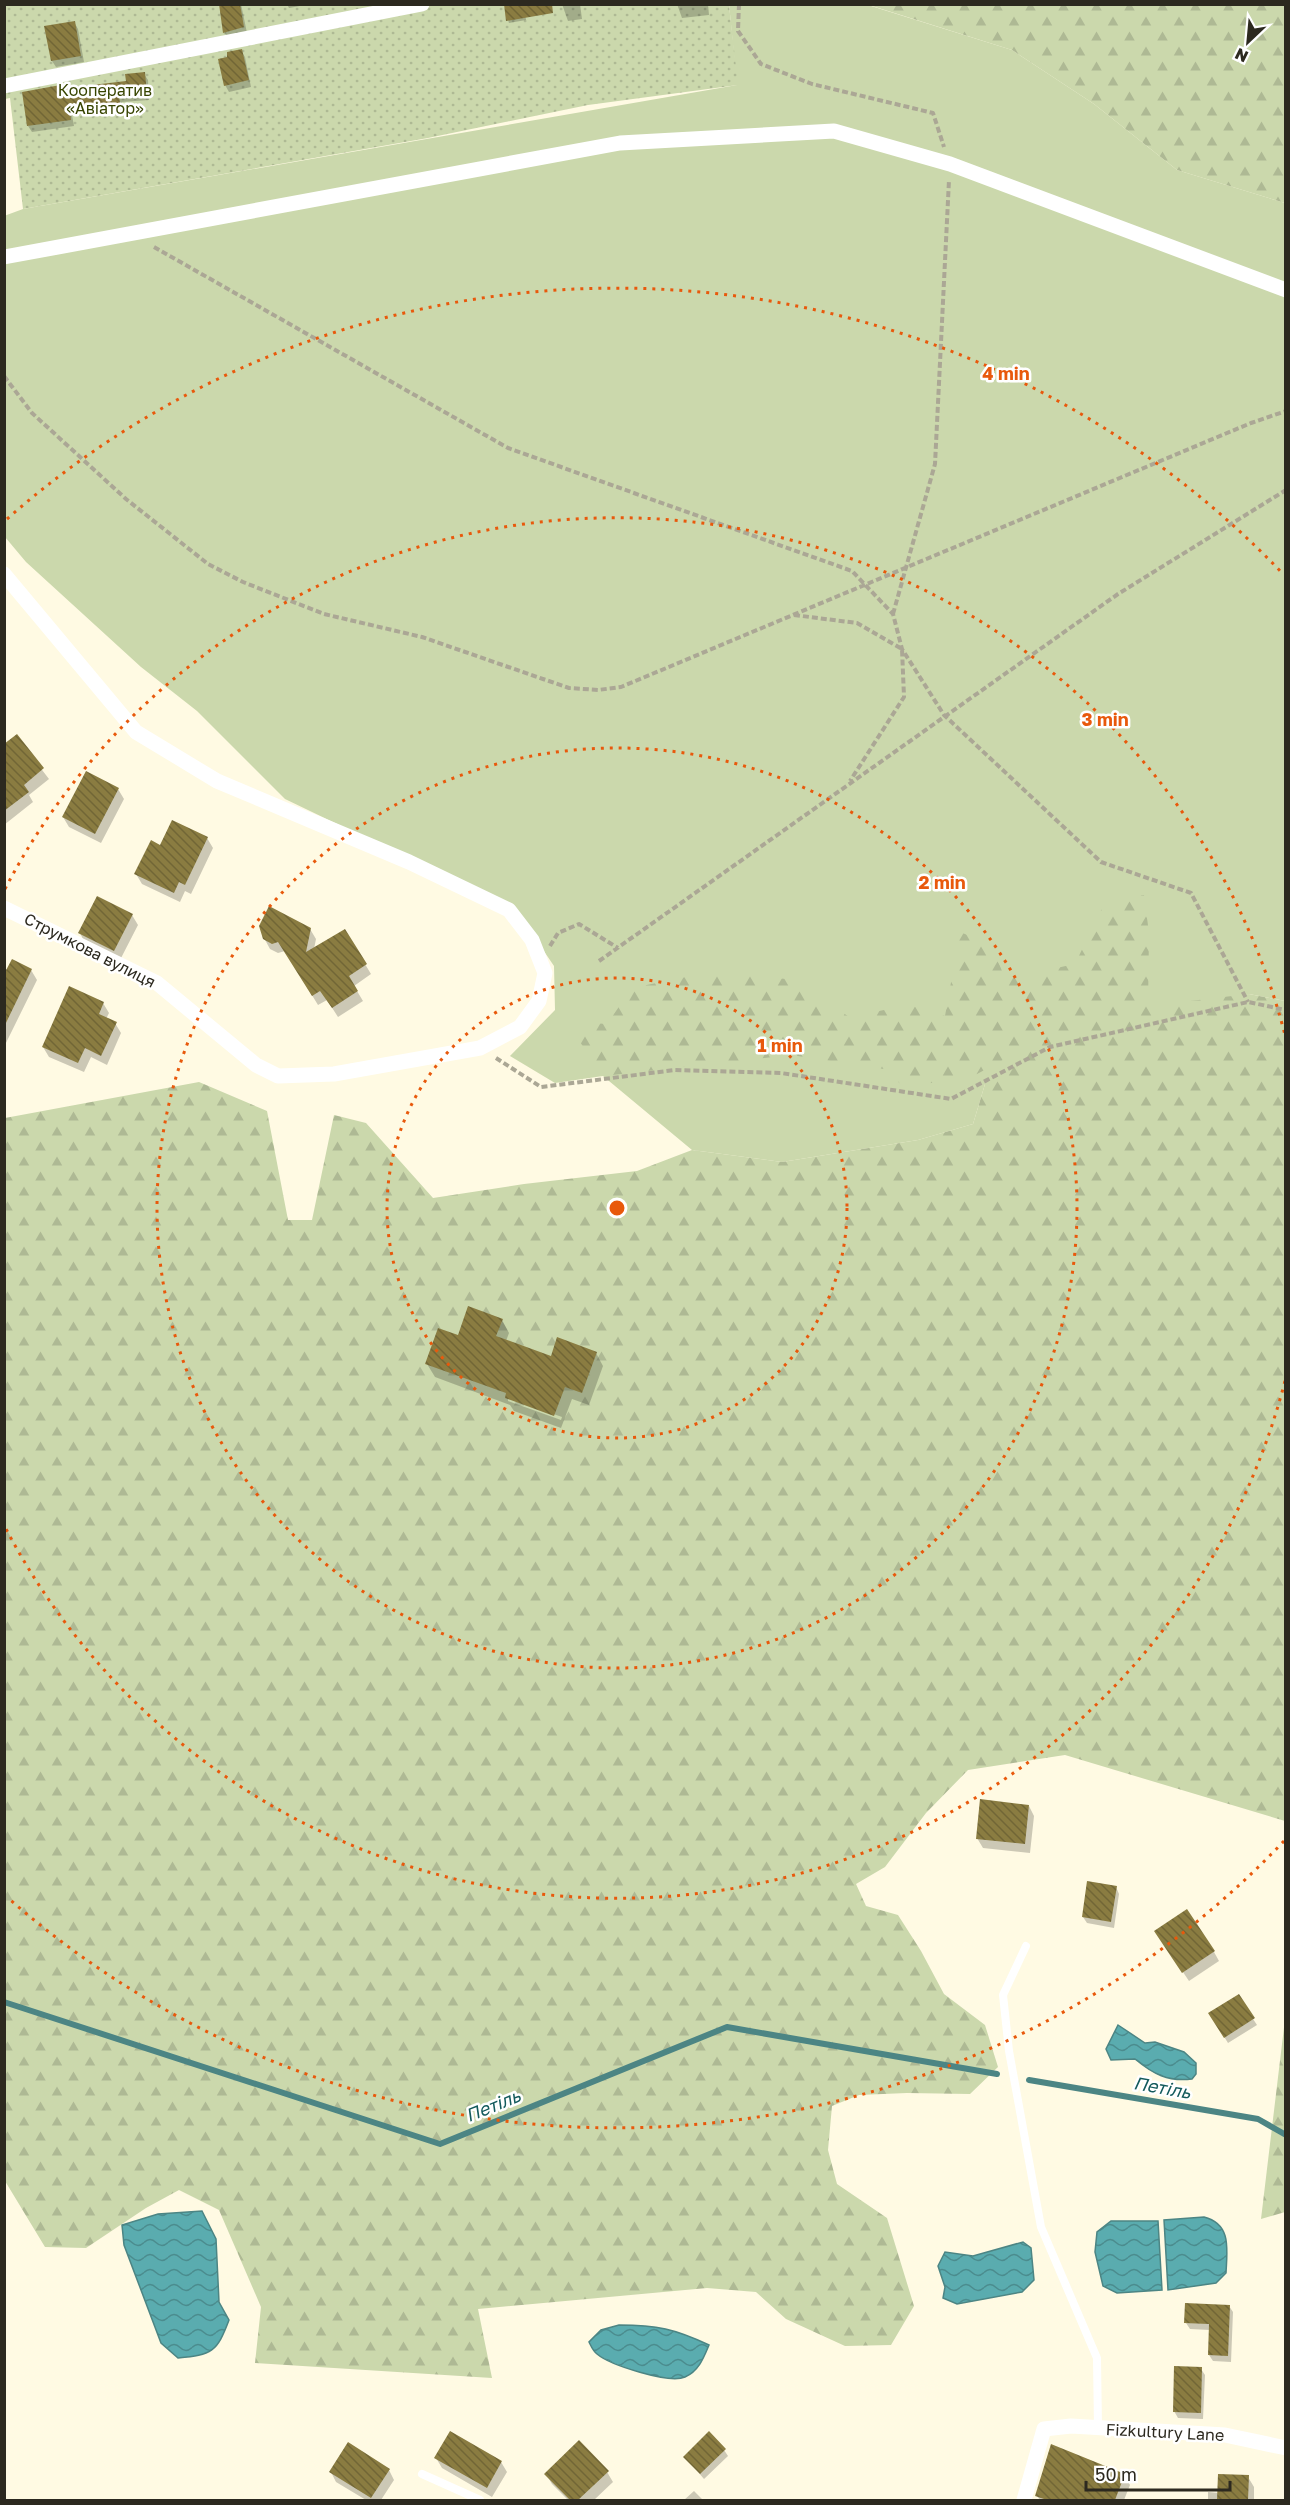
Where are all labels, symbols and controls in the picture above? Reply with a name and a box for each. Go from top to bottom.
north arrow [1218,12,1278,72]
text: N [1232,44,1251,67]
park label: Кооператив «Авіатор» [58,80,152,118]
text: 4 min [982,362,1030,384]
text: 3 min [1081,708,1129,730]
text: 2 min [918,871,966,893]
street label: Струмкова вулиця [21,908,159,992]
text: 1 min [757,1034,803,1056]
centre of rings [607,1198,627,1218]
water label: Петіль [1132,2071,1193,2103]
water label: Петіль [462,2084,524,2126]
street label: Fizkultury Lane [1105,2419,1225,2445]
scale bar [1086,2454,1230,2492]
text: 50 m [1095,2463,1137,2485]

